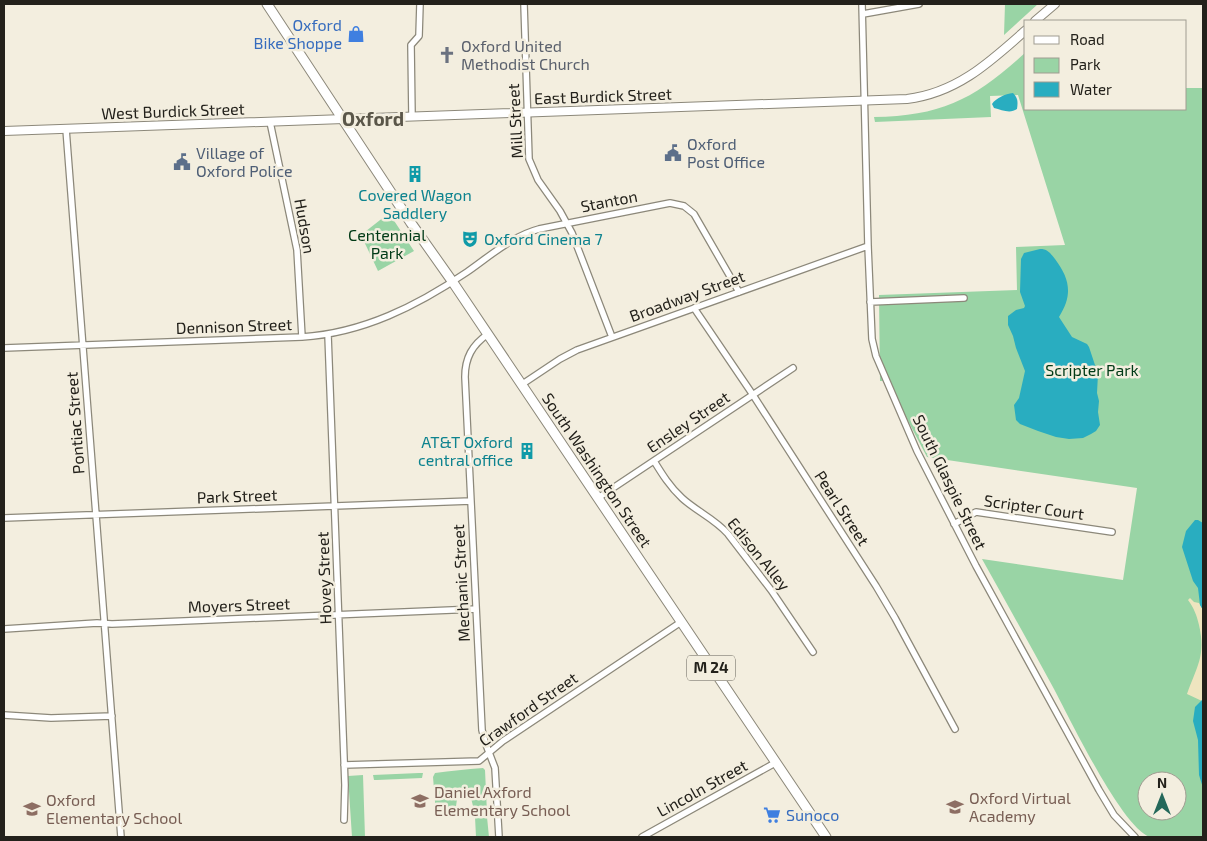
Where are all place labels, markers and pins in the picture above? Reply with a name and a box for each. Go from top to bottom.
place label: Oxford Bike Shoppe [254,15,342,52]
shop icon: Oxford Bike Shoppe [346,24,366,44]
place label: Oxford United Methodist Church [461,36,590,73]
church icon: Oxford United Methodist Church [437,45,457,65]
place label: Oxford Post Office [687,134,765,171]
place label: Village of Oxford Police [196,143,293,180]
public building icon: Oxford Post Office [663,143,683,163]
public building icon: Village of Oxford Police [172,152,192,172]
building icon: Covered Wagon Saddlery [405,164,425,184]
place label: Covered Wagon Saddlery [358,185,472,222]
theatre icon: Oxford Cinema 7 [460,229,480,249]
place label: Oxford Cinema 7 [484,229,603,248]
place label: AT&T Oxford central office [418,432,513,469]
building icon: AT&T Oxford central office [517,441,537,461]
place label: Daniel Axford Elementary School [434,782,570,819]
place label: Oxford Virtual Academy [969,788,1071,825]
place label: Oxford Elementary School [46,790,182,827]
school or university icon: Daniel Axford Elementary School [410,791,430,811]
school or university icon: Oxford Virtual Academy [945,797,965,817]
school or university icon: Oxford Elementary School [22,799,42,819]
supermarket icon: Sunoco [762,805,782,825]
place label: Sunoco [786,805,839,824]

